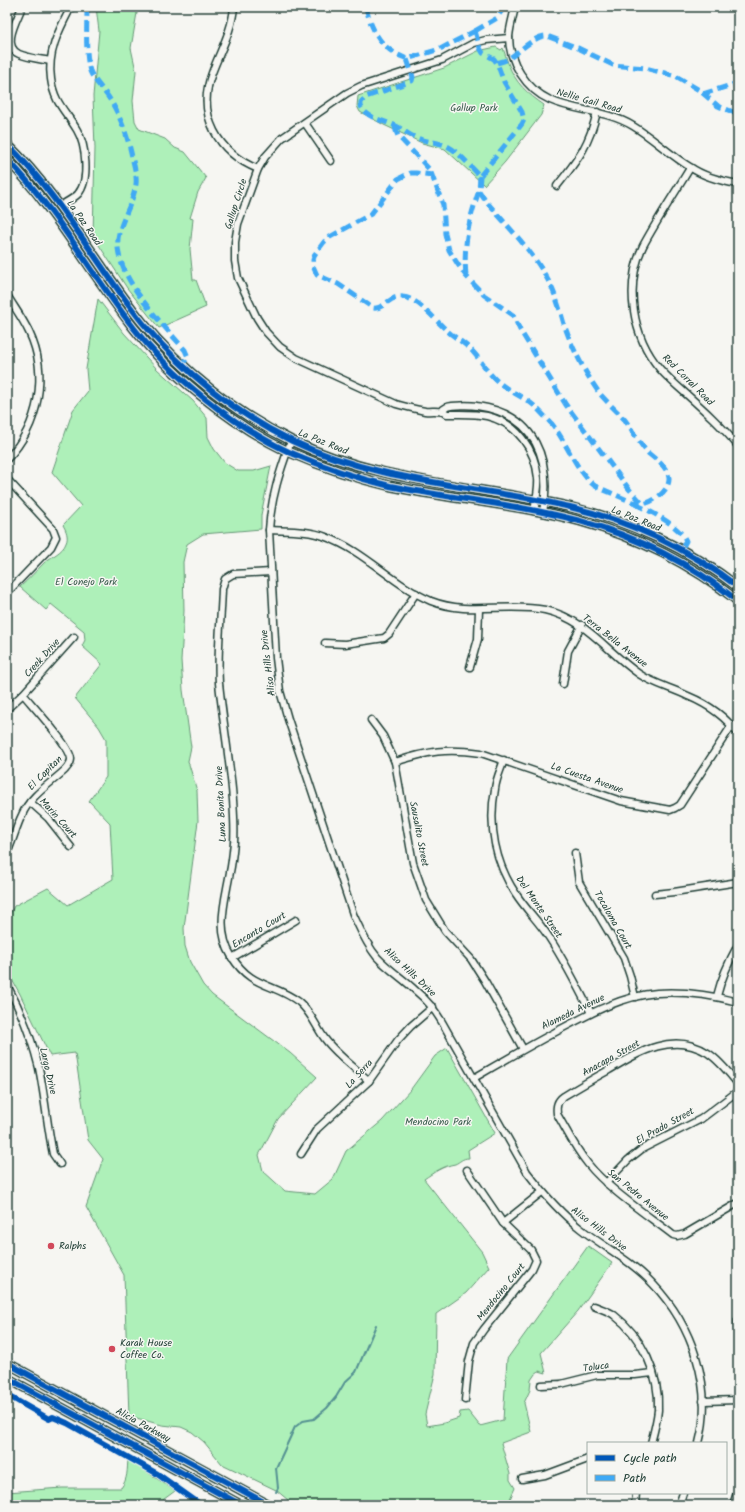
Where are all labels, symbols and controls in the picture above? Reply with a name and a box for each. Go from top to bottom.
street label: Nellie Gail Road [555,84,624,118]
park label: Gallup Park [450,100,498,116]
street label: Gallup Circle [220,176,252,231]
street label: La Paz Road [62,197,106,250]
street label: Red Corral Road [658,350,718,410]
street label: La Paz Road [296,425,351,460]
street label: La Paz Road [609,502,664,537]
park label: El Conejo Park [55,574,117,590]
street label: Terra Bella Avenue [579,610,651,672]
street label: Aliso Hills Drive [256,628,280,697]
street label: Creek Drive [20,634,64,681]
street label: El Capitan [24,752,66,794]
street label: La Cuesta Avenue [549,758,626,798]
street label: Luna Bonita Drive [211,765,231,843]
street label: Marin Court [35,794,81,842]
street label: Sausalito Street [405,800,433,868]
street label: Del Monte Street [512,873,567,942]
street label: Tocaloma Court [590,888,636,952]
street label: Encanto Court [229,907,289,952]
street label: Aliso Hills Drive [380,943,440,1001]
street label: Alameda Avenue [539,990,608,1034]
street label: Anacapa Street [579,1035,643,1081]
street label: Largo Drive [35,1046,61,1096]
street label: La Serra [341,1055,377,1092]
street label: El Prado Street [633,1103,697,1149]
park label: Mendocino Park [405,1114,471,1130]
street label: San Pedro Avenue [604,1165,673,1225]
street label: Aliso Hills Drive [567,1203,631,1256]
place label: Ralphs [59,1238,87,1254]
marker: Ralphs [46,1241,56,1251]
street label: Mendocino Court [473,1259,529,1324]
place label: Karak House Coffee Co. [120,1335,173,1363]
marker: Karak House Coffee Co. [107,1344,117,1354]
street label: Toluca [582,1357,610,1377]
street label: Alicia Parkway [113,1403,174,1447]
legend [587,1442,727,1494]
text: Cycle path [623,1449,677,1468]
text: Path [623,1469,646,1488]

